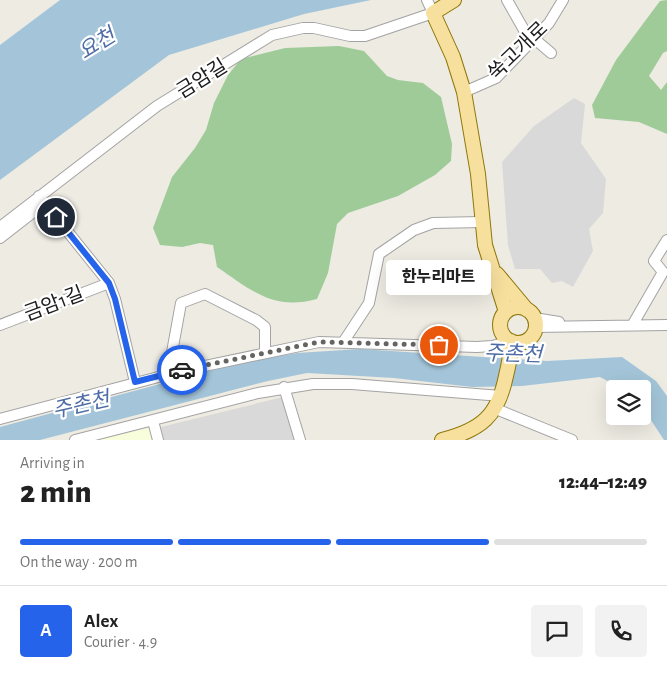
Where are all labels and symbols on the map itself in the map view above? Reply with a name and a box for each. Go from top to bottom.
street label: 쑥고개로 [484,18,551,84]
water label: 요천 [75,23,121,63]
street label: 금암길 [173,55,231,102]
pin [35,196,77,238]
callout: 한누리마트 [386,260,492,295]
street label: 금암1길 [21,283,87,324]
pin [418,324,460,366]
water label: 주촌천 [484,341,545,366]
courier [157,345,207,395]
water label: 주촌천 [50,387,114,422]

